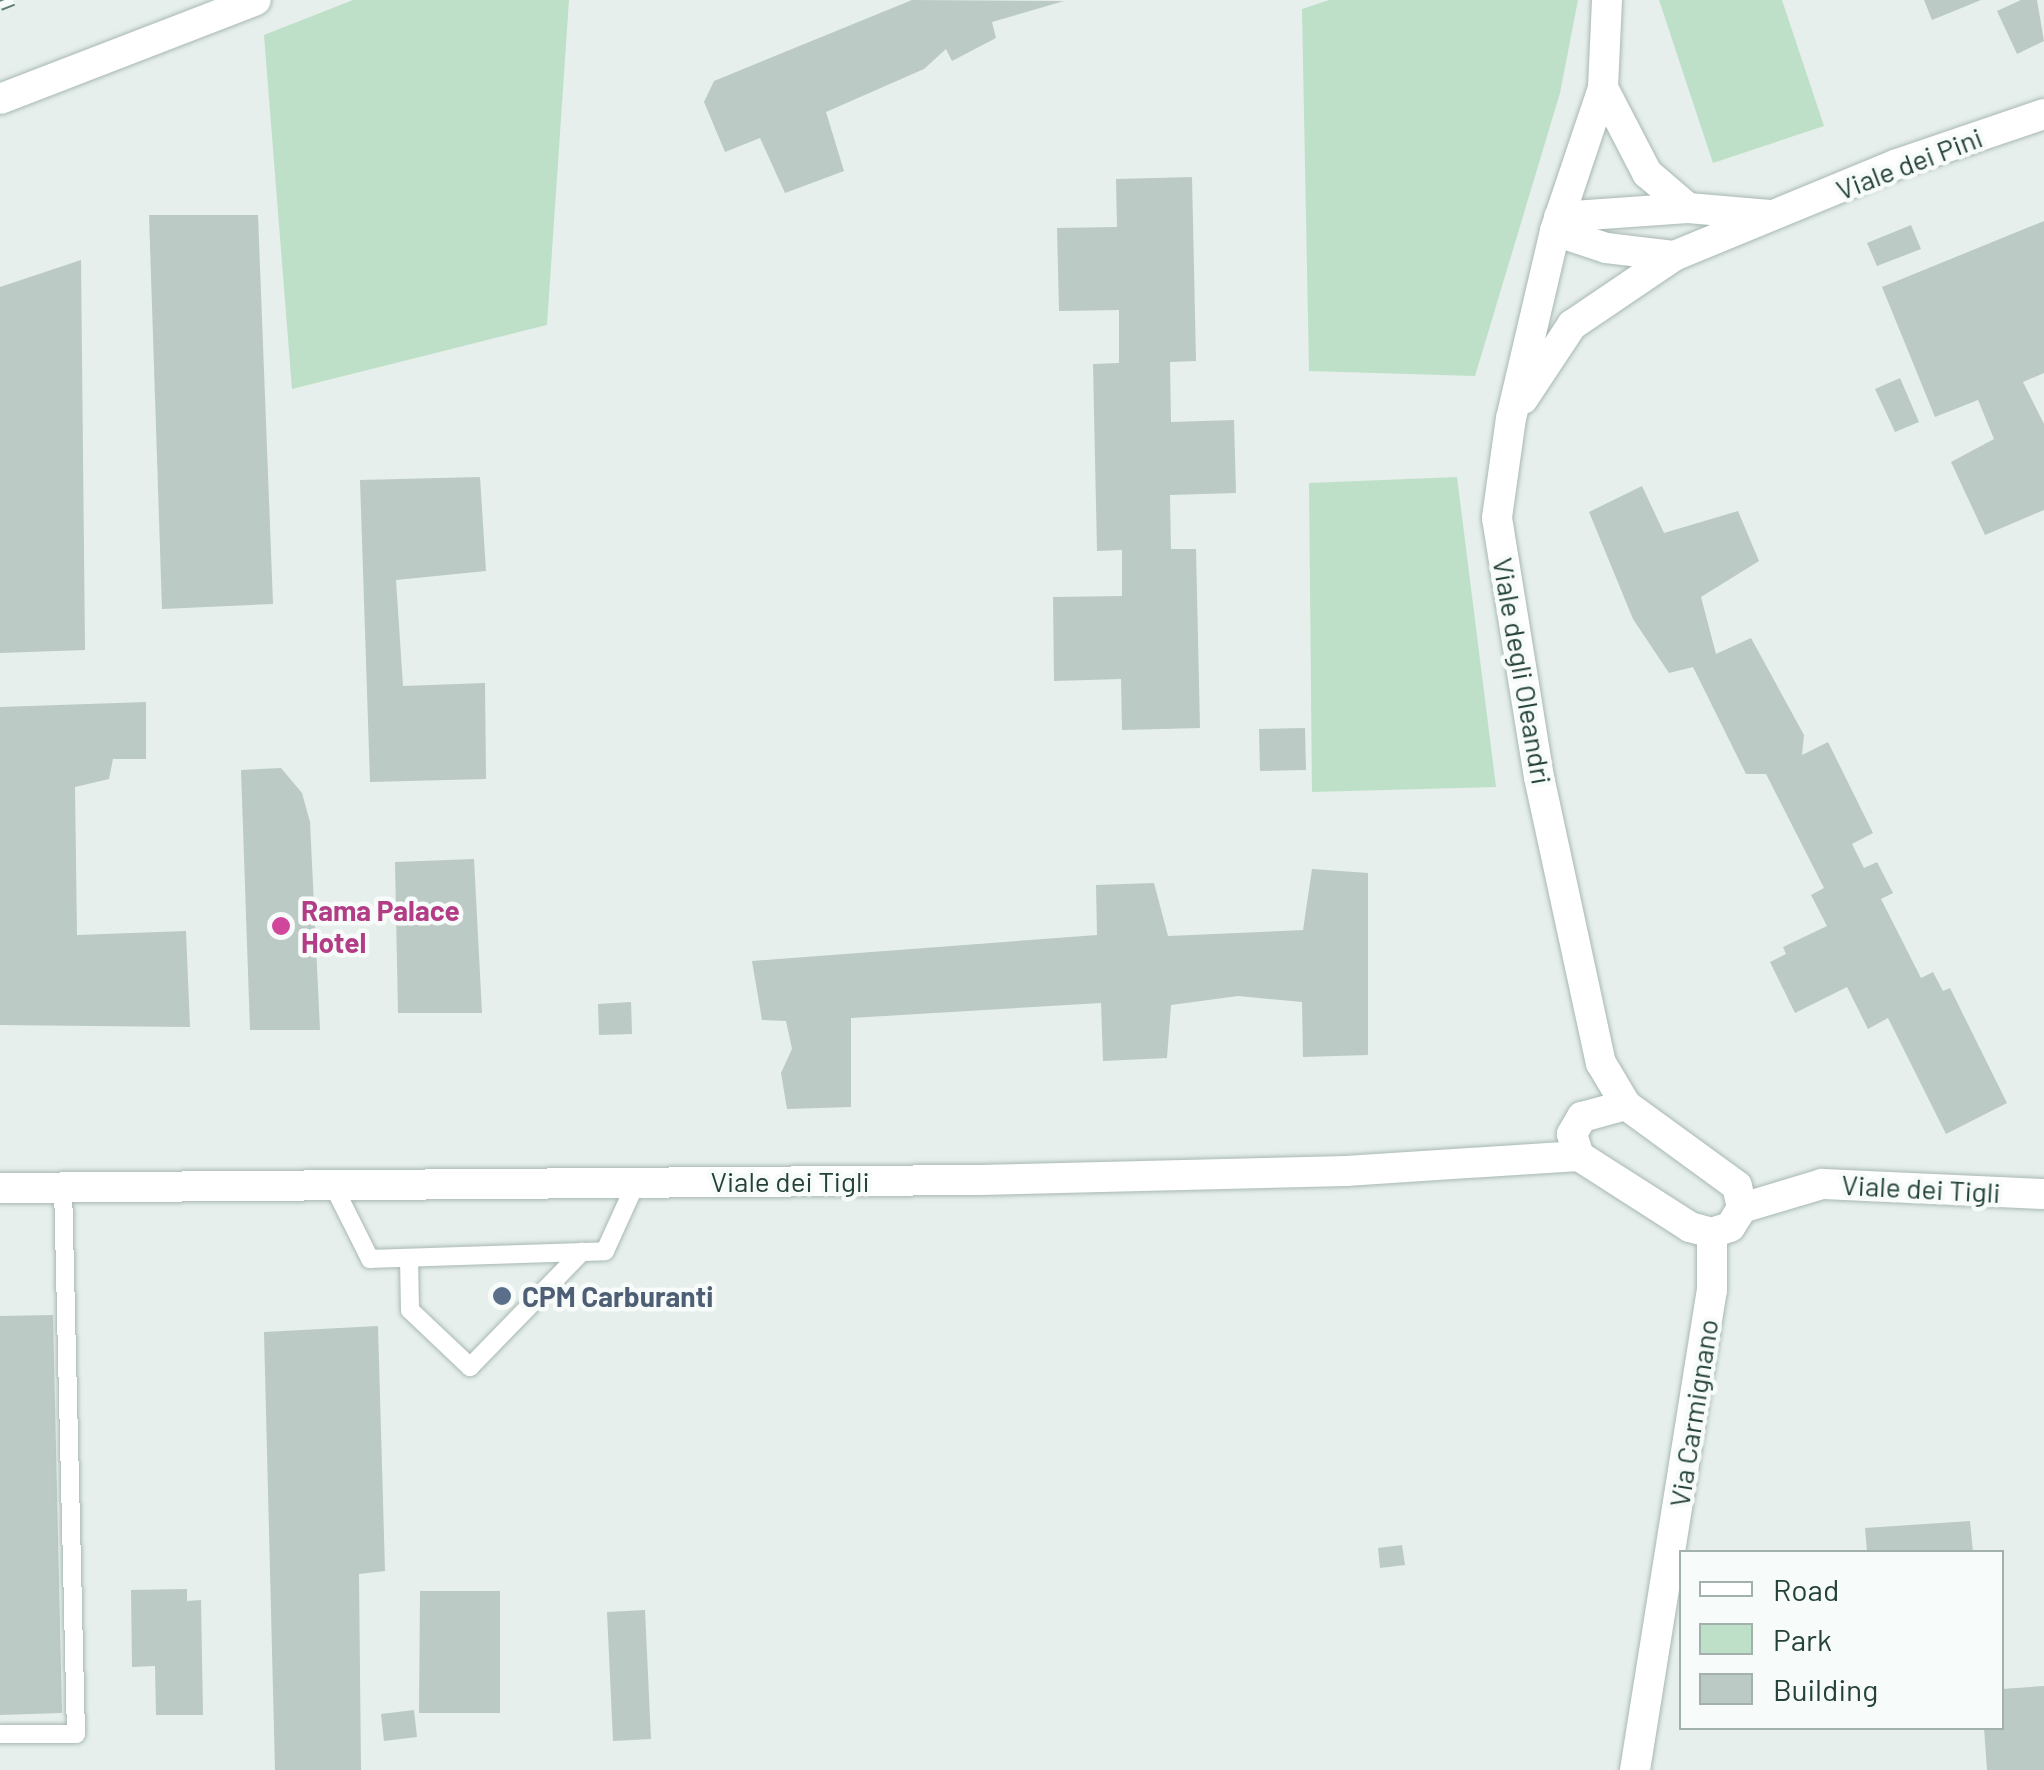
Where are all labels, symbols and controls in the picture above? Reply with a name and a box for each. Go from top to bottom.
street label: Viale dei Pini [1831,120,1987,206]
street label: Viale degli Oleandri [1487,555,1559,787]
place label: Rama Palace Hotel [301,893,460,959]
marker: Rama Palace Hotel [270,915,292,937]
street label: Viale dei Tigli [710,1164,870,1198]
street label: Viale dei Tigli [1841,1167,2001,1209]
place label: CPM Carburanti [522,1279,713,1313]
marker: CPM Carburanti [491,1285,513,1307]
street label: Via Carmignano [1662,1317,1724,1509]
legend [1679,1550,2004,1730]
text: Road [1773,1571,1839,1607]
text: Park [1773,1621,1832,1657]
text: Building [1773,1671,1878,1707]

